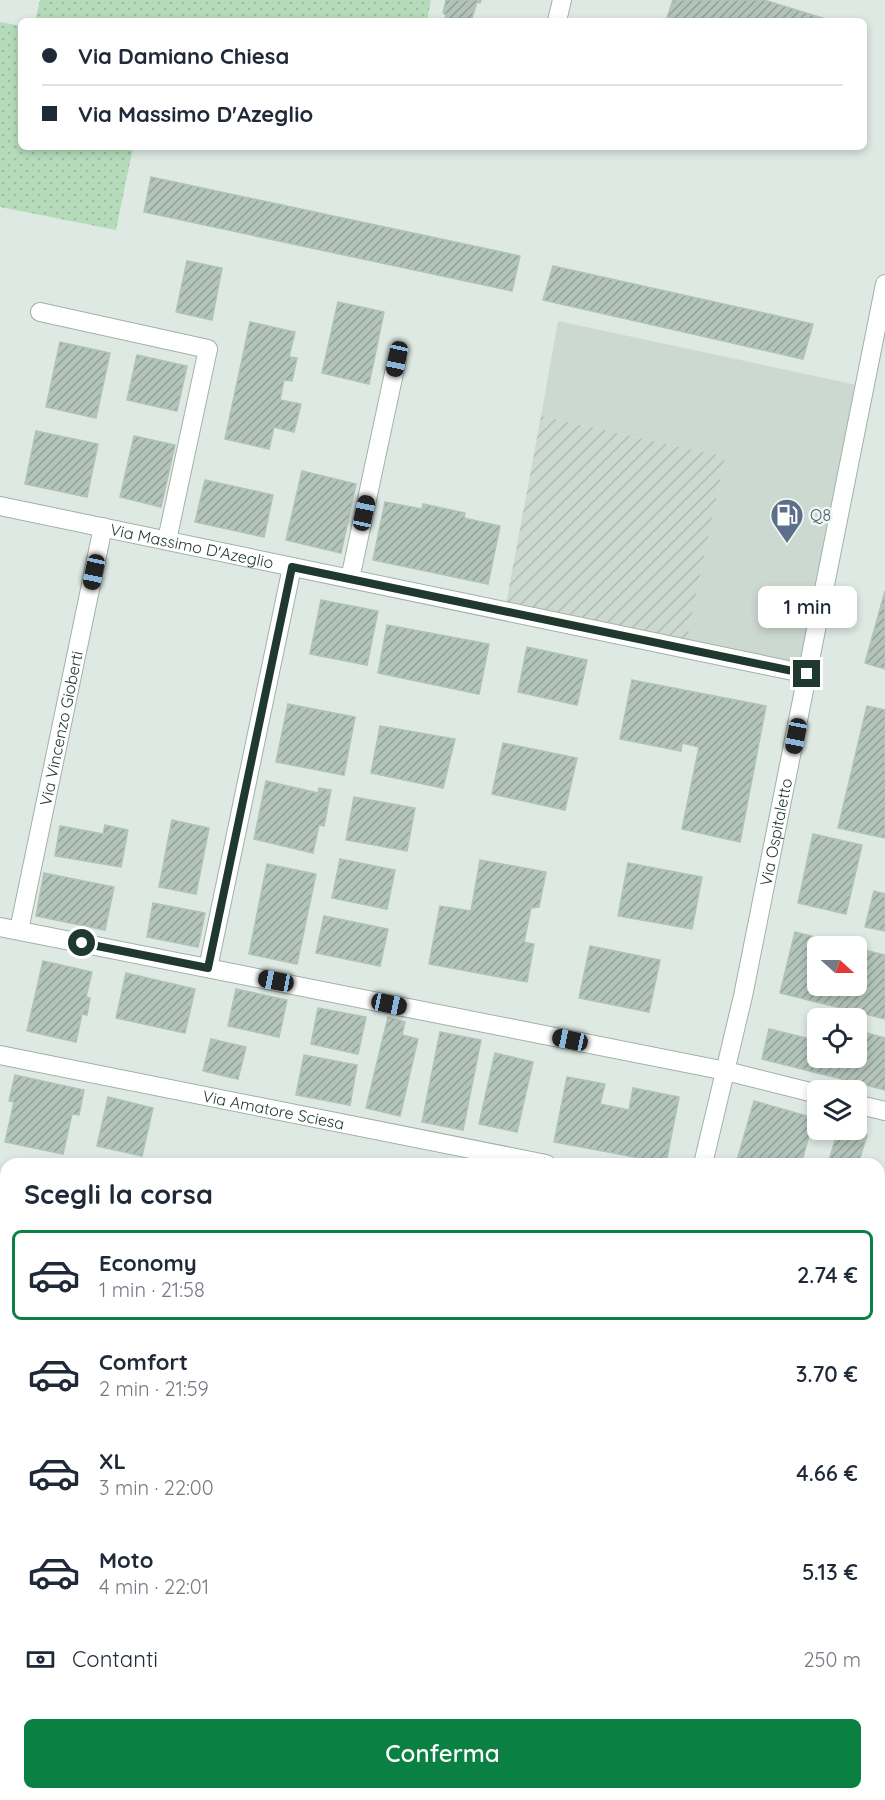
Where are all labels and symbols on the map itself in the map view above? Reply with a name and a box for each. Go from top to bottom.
car [384,340,410,378]
car [351,494,377,532]
fuel station icon: Q8 [769,497,805,544]
place label: Q8 [810,505,831,525]
street label: Via Massimo D'Azeglio [108,519,275,573]
car [81,553,107,591]
callout: 1 min [758,587,856,629]
street label: Via Vincenzo Gioberti [35,649,87,808]
route end [793,660,820,687]
car [784,717,808,755]
street label: Via Ospitaletto [755,776,796,887]
route start [68,929,95,956]
north arrow [807,936,867,996]
car [257,969,295,993]
car [370,991,408,1017]
car [551,1027,589,1053]
street label: Via Amatore Sciesa [201,1086,346,1134]

